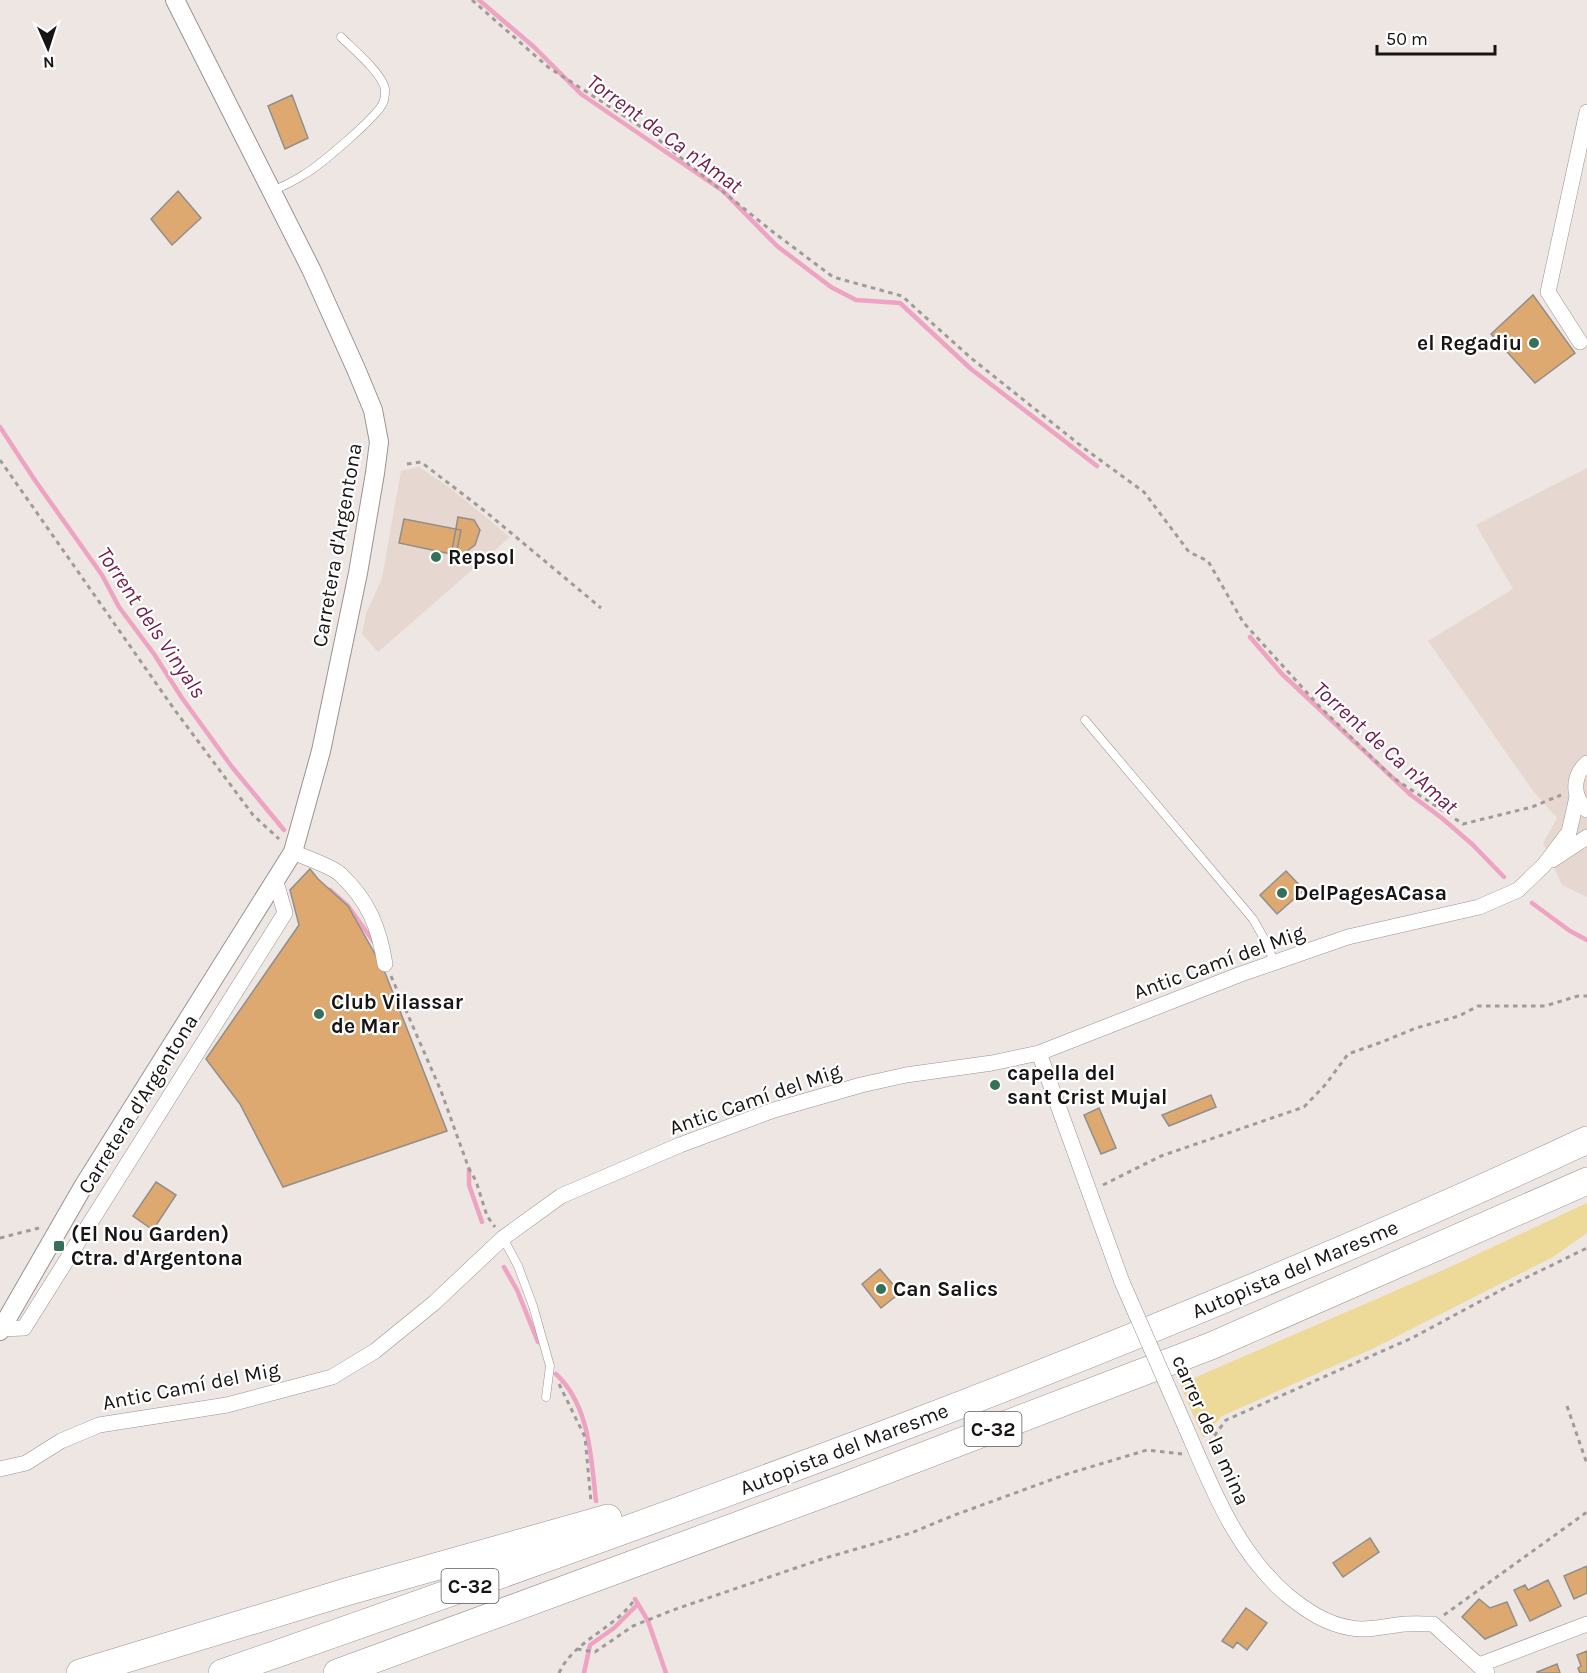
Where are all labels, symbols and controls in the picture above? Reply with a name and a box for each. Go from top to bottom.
north arrow [18,18,78,78]
scale bar [1377,18,1496,56]
text: 50 m [1386,28,1428,50]
text: N [43,53,55,72]
water label: Torrent de Ca n'Amat [581,69,748,199]
place label: el Regadiu [1417,331,1522,355]
marker: el Regadiu [1527,336,1541,350]
street label: Carretera d'Argentona [307,441,367,649]
water label: Torrent dels Vinyals [91,542,211,703]
place label: Repsol [448,545,515,569]
marker: Repsol [429,550,443,564]
water label: Torrent de Ca n'Amat [1307,676,1464,820]
place label: DelPagesACasa [1294,881,1447,905]
marker: DelPagesACasa [1275,886,1289,900]
street label: Antic Camí del Mig [1130,920,1308,1004]
place label: Club Vilassar de Mar [331,990,464,1038]
marker: Club Vilassar de Mar [312,1007,326,1021]
street label: Carretera d'Argentona [73,1010,203,1198]
street label: Antic Camí del Mig [666,1058,844,1140]
place label: capella del sant Crist Mujal [1007,1061,1167,1109]
marker: capella del sant Crist Mujal [988,1078,1002,1092]
street label: Autopista del Maresme [1188,1215,1402,1323]
place label: (El Nou Garden) Ctra. d'Argentona [71,1222,243,1270]
marker: (El Nou Garden) Ctra. d'Argentona [52,1239,66,1253]
place label: Can Salics [893,1277,998,1301]
marker: Can Salics [874,1282,888,1296]
street label: carrer de la mina [1167,1351,1255,1509]
street label: Antic Camí del Mig [100,1357,282,1415]
street label: Autopista del Maresme [736,1398,952,1500]
road number: C-32 [964,1412,1022,1446]
road number: C-32 [442,1569,498,1603]

